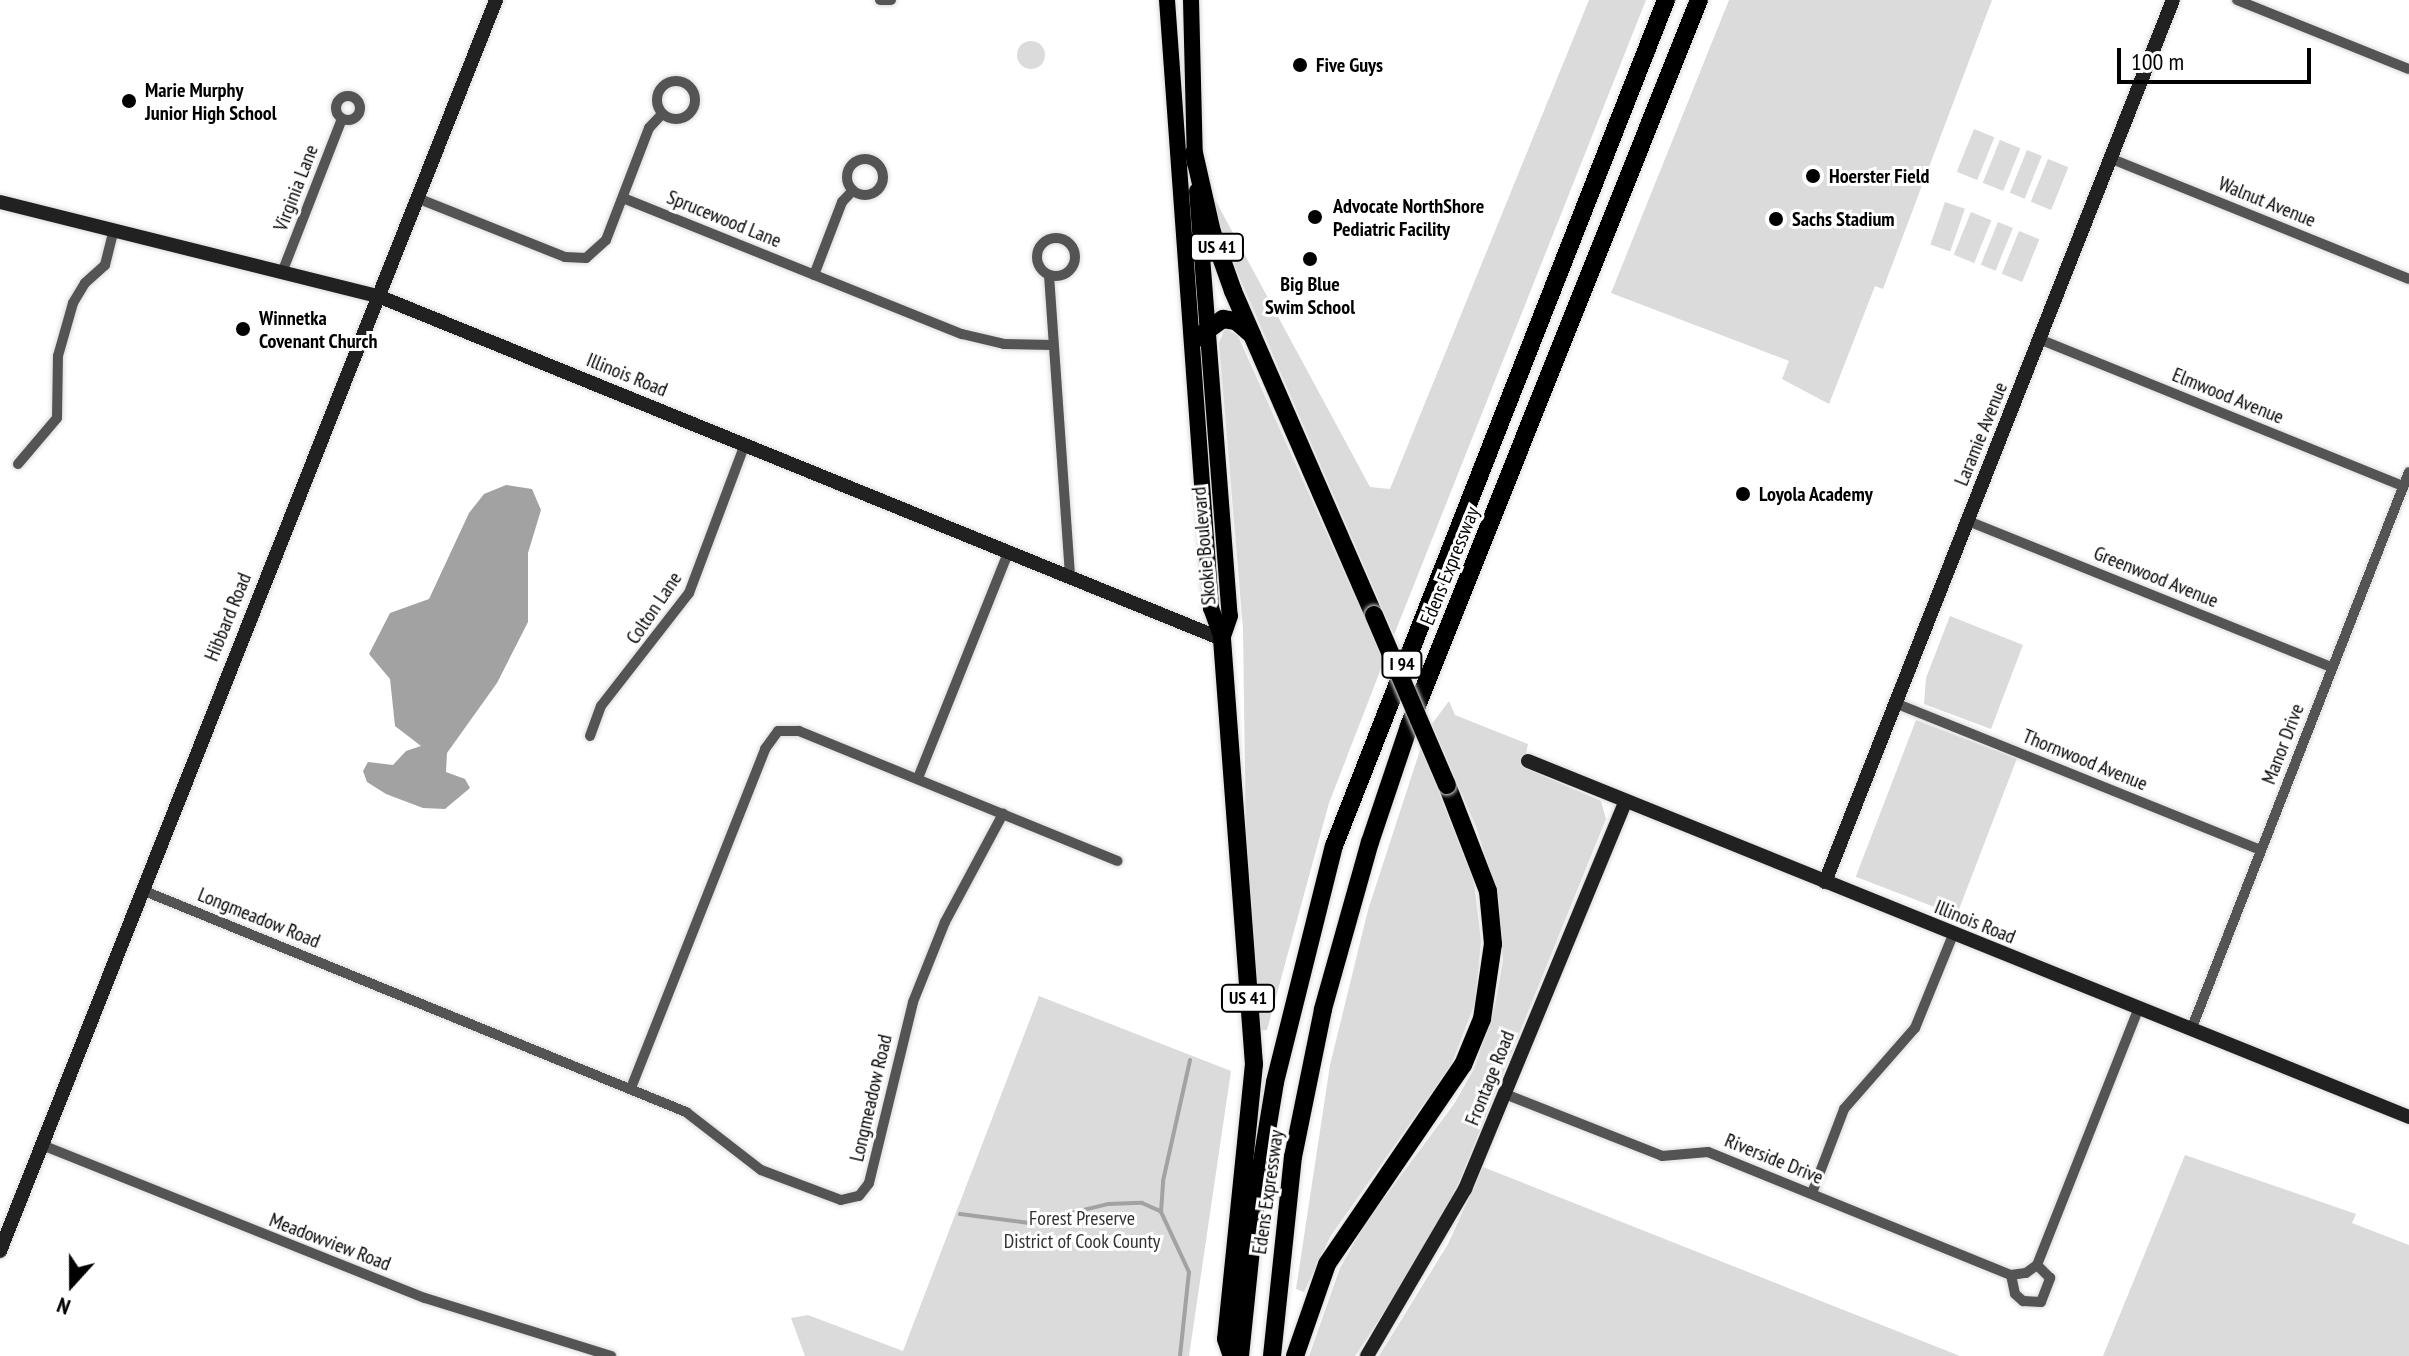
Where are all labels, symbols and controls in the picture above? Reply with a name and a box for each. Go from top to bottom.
scale bar [2121,32,2315,82]
text: 100 m [2131,46,2184,77]
place label: Five Guys [1316,53,1383,77]
marker: Five Guys [1291,56,1309,74]
place label: Marie Murphy Junior High School [145,78,277,125]
marker: Marie Murphy Junior High School [120,92,138,110]
street label: Virginia Lane [269,141,323,235]
place label: Hoerster Field [1829,164,1930,188]
marker: Hoerster Field [1804,167,1822,185]
street label: Walnut Avenue [2215,172,2319,232]
street label: Sprucewood Lane [663,185,785,253]
place label: Advocate NorthShore Pediatric Facility [1333,194,1484,241]
marker: Advocate NorthShore Pediatric Facility [1304,206,1326,228]
place label: Sachs Stadium [1792,207,1895,231]
marker: Sachs Stadium [1767,210,1785,228]
road number: US 41 [1189,233,1245,261]
marker: Big Blue Swim School [1301,250,1319,268]
place label: Big Blue Swim School [1265,272,1355,319]
place label: Winnetka Covenant Church [259,306,378,353]
marker: Winnetka Covenant Church [234,320,252,338]
street label: Illinois Road [583,348,671,402]
street label: Elmwood Avenue [2169,363,2287,429]
street label: Laramie Avenue [1949,379,2013,489]
place label: Loyola Academy [1759,482,1873,506]
marker: Loyola Academy [1734,485,1752,503]
street label: Skokie Boulevard [1187,486,1221,606]
street label: Edens Expressway [1415,503,1485,629]
street label: Greenwood Avenue [2090,541,2222,613]
street label: Colton Lane [621,567,687,649]
street label: Hibbard Road [199,569,257,665]
road number: I 94 [1380,650,1424,678]
street label: Manor Drive [2257,700,2309,788]
street label: Thornwood Avenue [2019,724,2151,796]
street label: Longmeadow Road [194,883,324,953]
street label: Illinois Road [1931,895,2019,949]
road number: US 41 [1220,984,1276,1012]
street label: Frontage Road [1460,1027,1520,1129]
street label: Longmeadow Road [845,1032,897,1164]
street label: Edens Expressway [1247,1128,1289,1256]
street label: Riverside Drive [1721,1128,1827,1190]
park label: Forest Preserve District of Cook County [1003,1207,1161,1254]
street label: Meadowview Road [266,1208,394,1276]
north arrow [32,1244,112,1324]
text: N [53,1291,74,1322]

